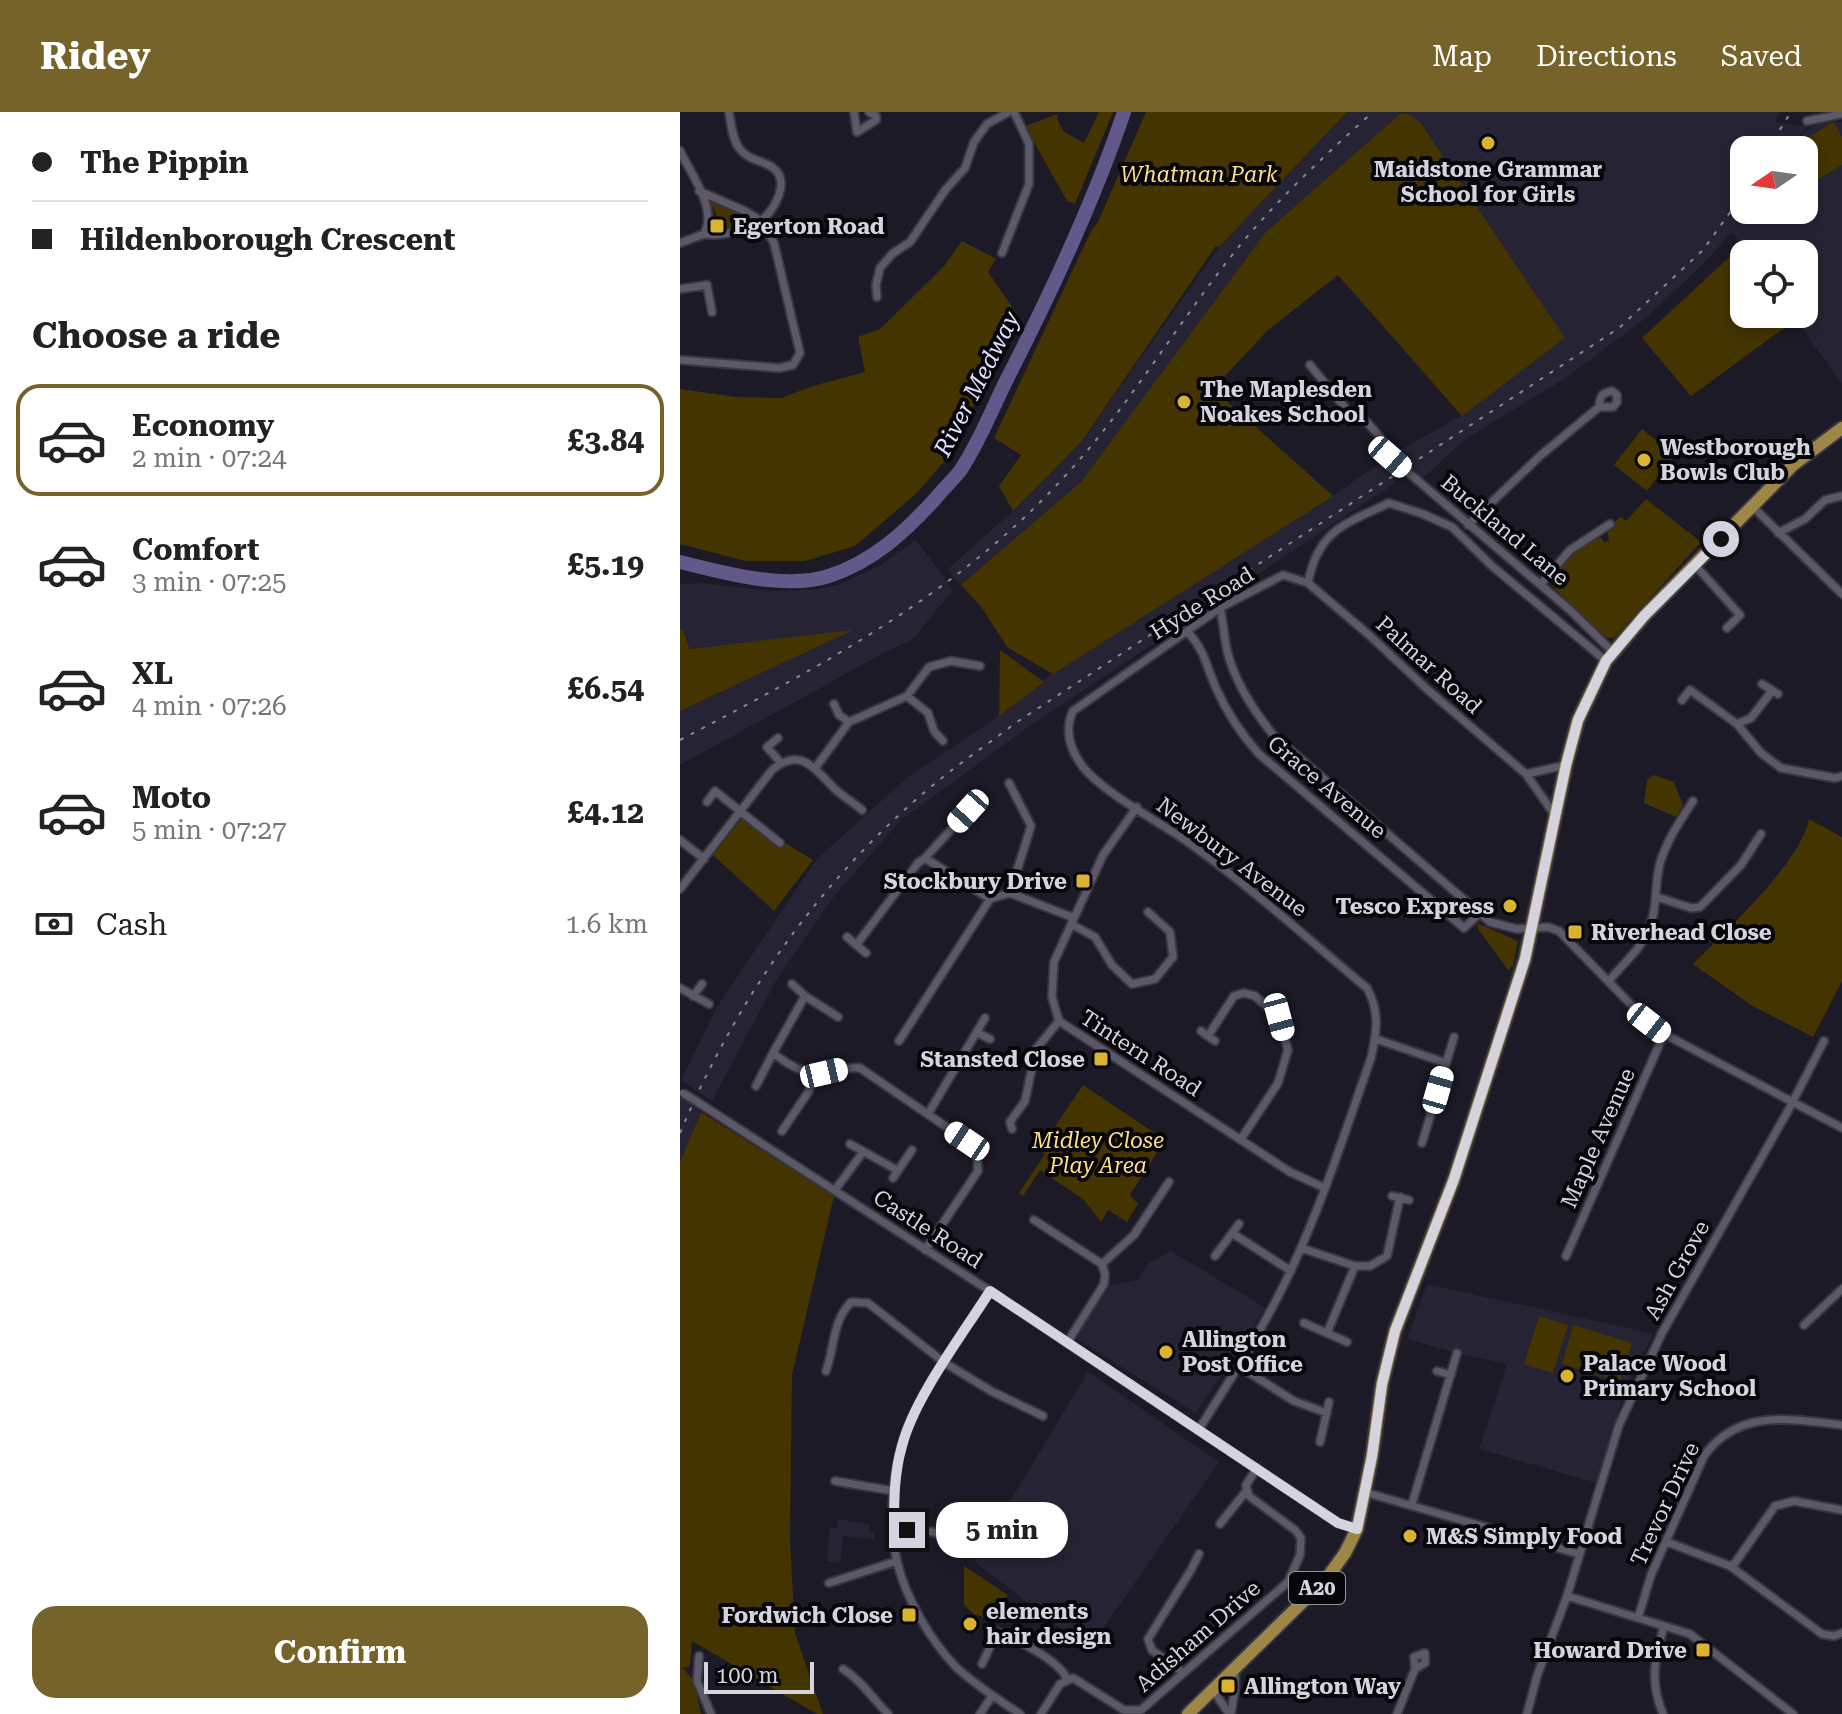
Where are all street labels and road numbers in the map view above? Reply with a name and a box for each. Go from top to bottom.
street label: Buckland Lane [1436,469,1574,591]
street label: Hyde Road [1146,562,1258,644]
street label: Palmar Road [1371,611,1487,719]
street label: Grace Avenue [1263,730,1391,844]
street label: Newbury Avenue [1152,792,1312,922]
street label: Tintern Road [1076,1005,1206,1101]
street label: Maple Avenue [1556,1064,1640,1212]
street label: Castle Road [869,1185,987,1273]
street label: Ash Grove [1640,1216,1714,1324]
street label: Trevor Drive [1626,1438,1704,1570]
road number: A20 [1289,1572,1345,1604]
street label: Adisham Drive [1131,1575,1265,1697]

